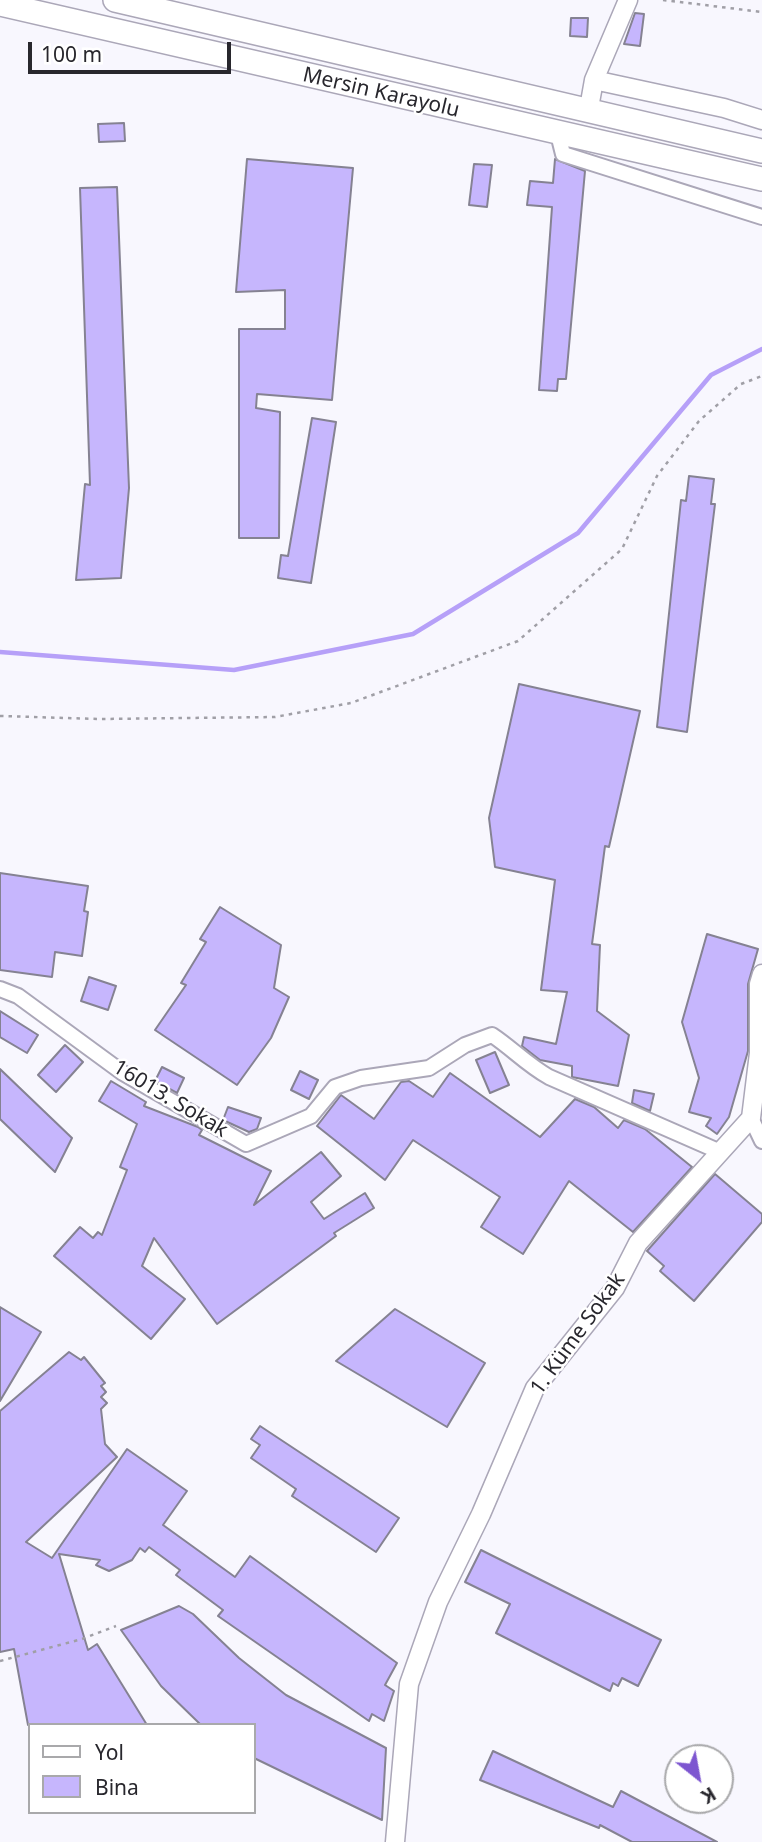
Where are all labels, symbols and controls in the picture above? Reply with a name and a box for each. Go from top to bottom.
scale bar [32,28,234,72]
text: 100 m [41,40,102,68]
street label: Mersin Karayolu [300,63,462,123]
street label: 16013. Sokak [108,1055,232,1143]
street label: 1. Küme Sokak [525,1268,631,1400]
legend [28,1723,256,1814]
text: Yol [95,1738,124,1766]
north arrow [664,1744,734,1814]
text: Bina [95,1773,139,1801]
text: K [697,1781,721,1810]

